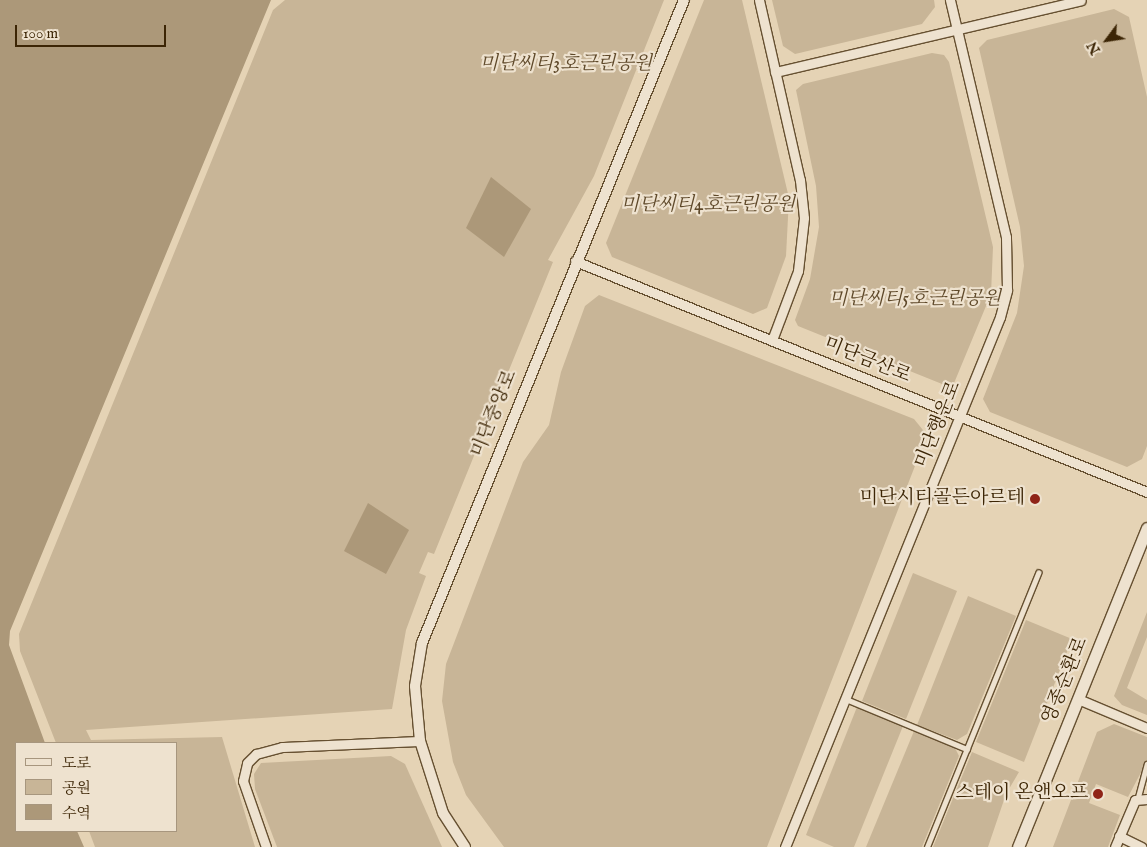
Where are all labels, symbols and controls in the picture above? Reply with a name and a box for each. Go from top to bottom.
scale bar [18,15,169,47]
north arrow [1082,15,1132,65]
text: 100 m [23,24,58,43]
text: N [1083,38,1105,58]
park label: 미단씨티3호근린공원 [480,54,652,76]
park label: 미단씨티4호근린공원 [621,195,795,217]
park label: 미단씨티5호근린공원 [829,289,1001,311]
street label: 미단금산로 [820,333,914,389]
street label: 미단중앙로 [467,367,523,461]
street label: 미단행운로 [911,378,967,472]
place label: 미단시티골든아르테 [860,488,1025,510]
marker: 미단시티골든아르테 [1029,493,1041,505]
street label: 영종순환로 [1038,634,1094,728]
legend [15,742,178,832]
text: 도로 [62,754,91,773]
text: 공원 [62,779,91,798]
place label: 스테이 온앤오프 [955,783,1088,805]
marker: 스테이 온앤오프 [1092,788,1104,800]
text: 수역 [62,804,91,823]

